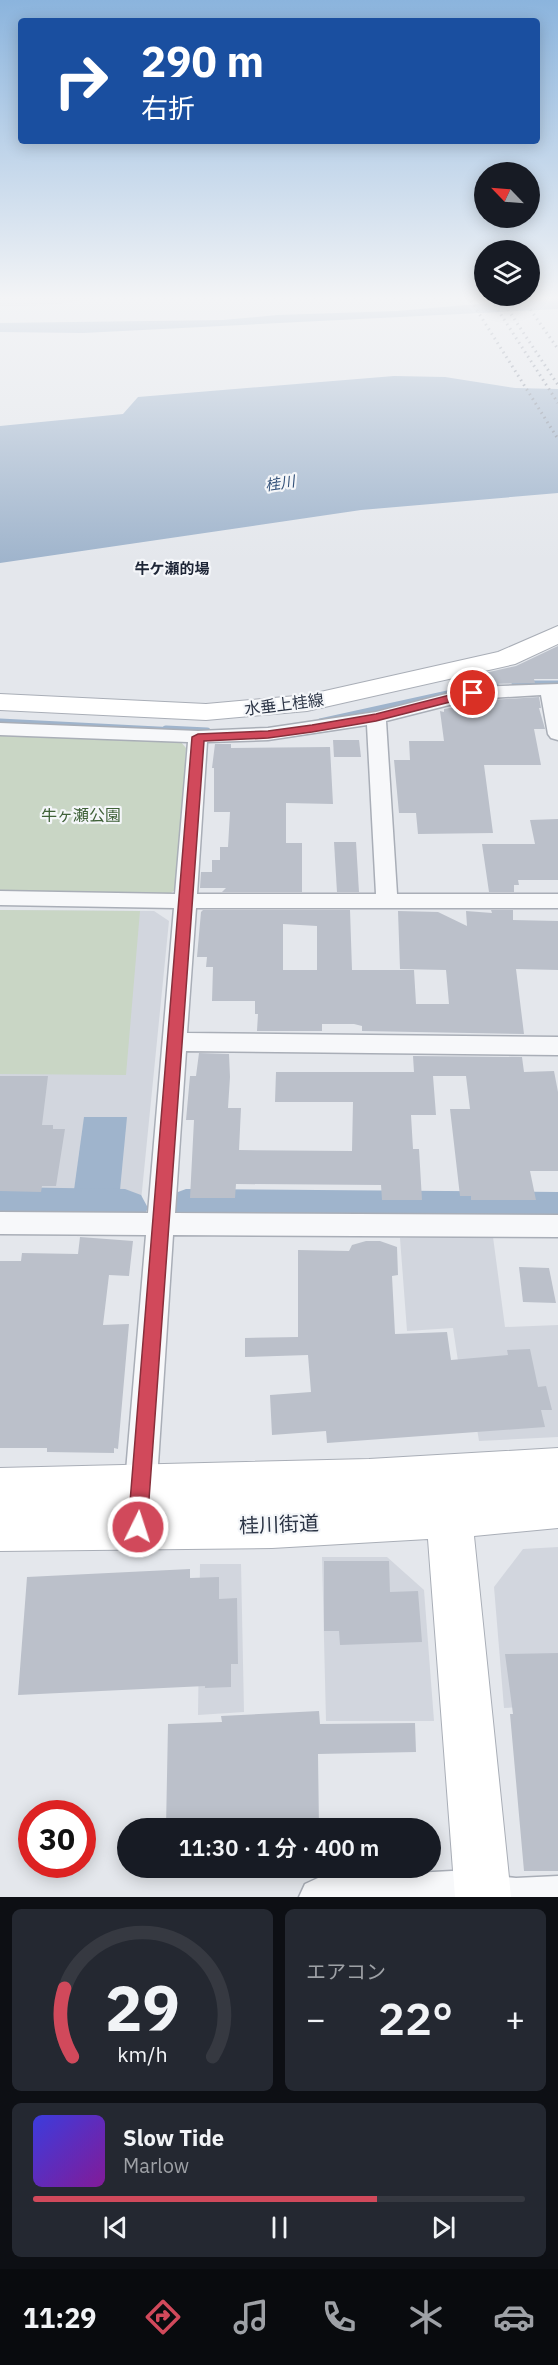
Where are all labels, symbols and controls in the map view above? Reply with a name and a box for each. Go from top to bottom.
text: 290 m [141,34,264,89]
icon: right [42,42,120,120]
text: 右折 [141,90,195,125]
north arrow [474,162,540,228]
map controls [474,162,540,306]
button: layers [474,240,540,306]
water label: 桂川 [264,471,298,495]
district label: 牛ケ瀬的場 [134,559,210,578]
pin [447,667,498,718]
icon: arrive [456,676,489,709]
street label: 水垂上桂線 [243,689,325,719]
park label: 牛ヶ瀬公園 [41,805,121,825]
position arrow [106,1495,170,1559]
street label: 桂川街道 [239,1509,319,1539]
speed limit sign: 30 [18,1800,96,1878]
text: 11:30 · 1 分 · 400 m [179,1833,379,1862]
text: エアコン [306,1958,386,1985]
text: 29 [105,1967,180,2048]
text: 22° [378,1989,453,2047]
text: − [306,1997,326,2040]
text: + [505,1997,525,2040]
text: km/h [117,2040,168,2068]
text: Slow Tide [123,2123,224,2152]
text: Marlow [123,2152,189,2179]
icon: previous [99,2211,132,2244]
icon: pause [263,2211,296,2244]
icon: next [427,2211,460,2244]
icon: directions [142,2296,184,2338]
icon: music [230,2296,272,2338]
icon: phone [318,2296,360,2338]
icon: climate [405,2296,447,2338]
icon: car [493,2296,535,2338]
text: 11:29 [23,2300,97,2335]

